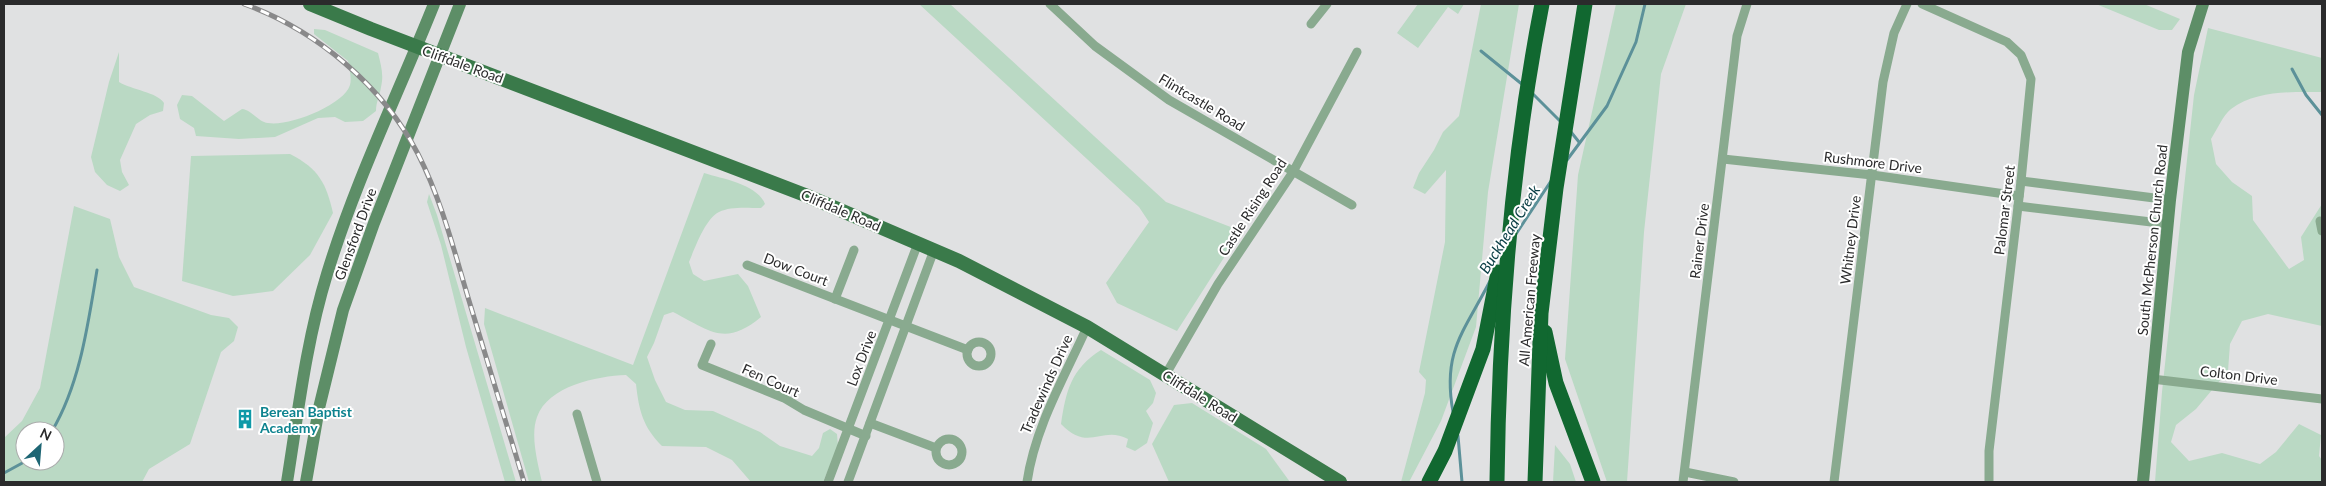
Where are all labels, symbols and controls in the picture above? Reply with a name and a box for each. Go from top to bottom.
street label: Cliffdale Road [420,41,506,87]
street label: Flintcastle Road [1156,70,1248,134]
street label: South McPherson Church Road [2134,144,2170,336]
street label: Rushmore Drive [1823,148,1923,176]
street label: Castle Rising Road [1214,155,1290,259]
street label: Palomar Street [1990,164,2018,256]
water label: Buckhead Creek [1475,181,1544,276]
street label: Glensford Drive [330,186,380,282]
street label: Cliffdale Road [798,186,884,234]
street label: Whitney Drive [1836,195,1864,285]
street label: Rainer Drive [1686,202,1712,280]
street label: All American Freeway [1515,232,1543,367]
street label: Dow Court [761,249,831,289]
street label: Lox Drive [843,328,879,388]
street label: Tradewinds Drive [1016,332,1076,436]
street label: Fen Court [740,360,802,400]
street label: Colton Drive [2199,362,2279,388]
street label: Cliffdale Road [1159,366,1241,426]
place label: Berean Baptist Academy [259,403,353,436]
building icon: Berean Baptist Academy [234,408,256,430]
north arrow [15,421,65,471]
text: N [37,424,54,444]

